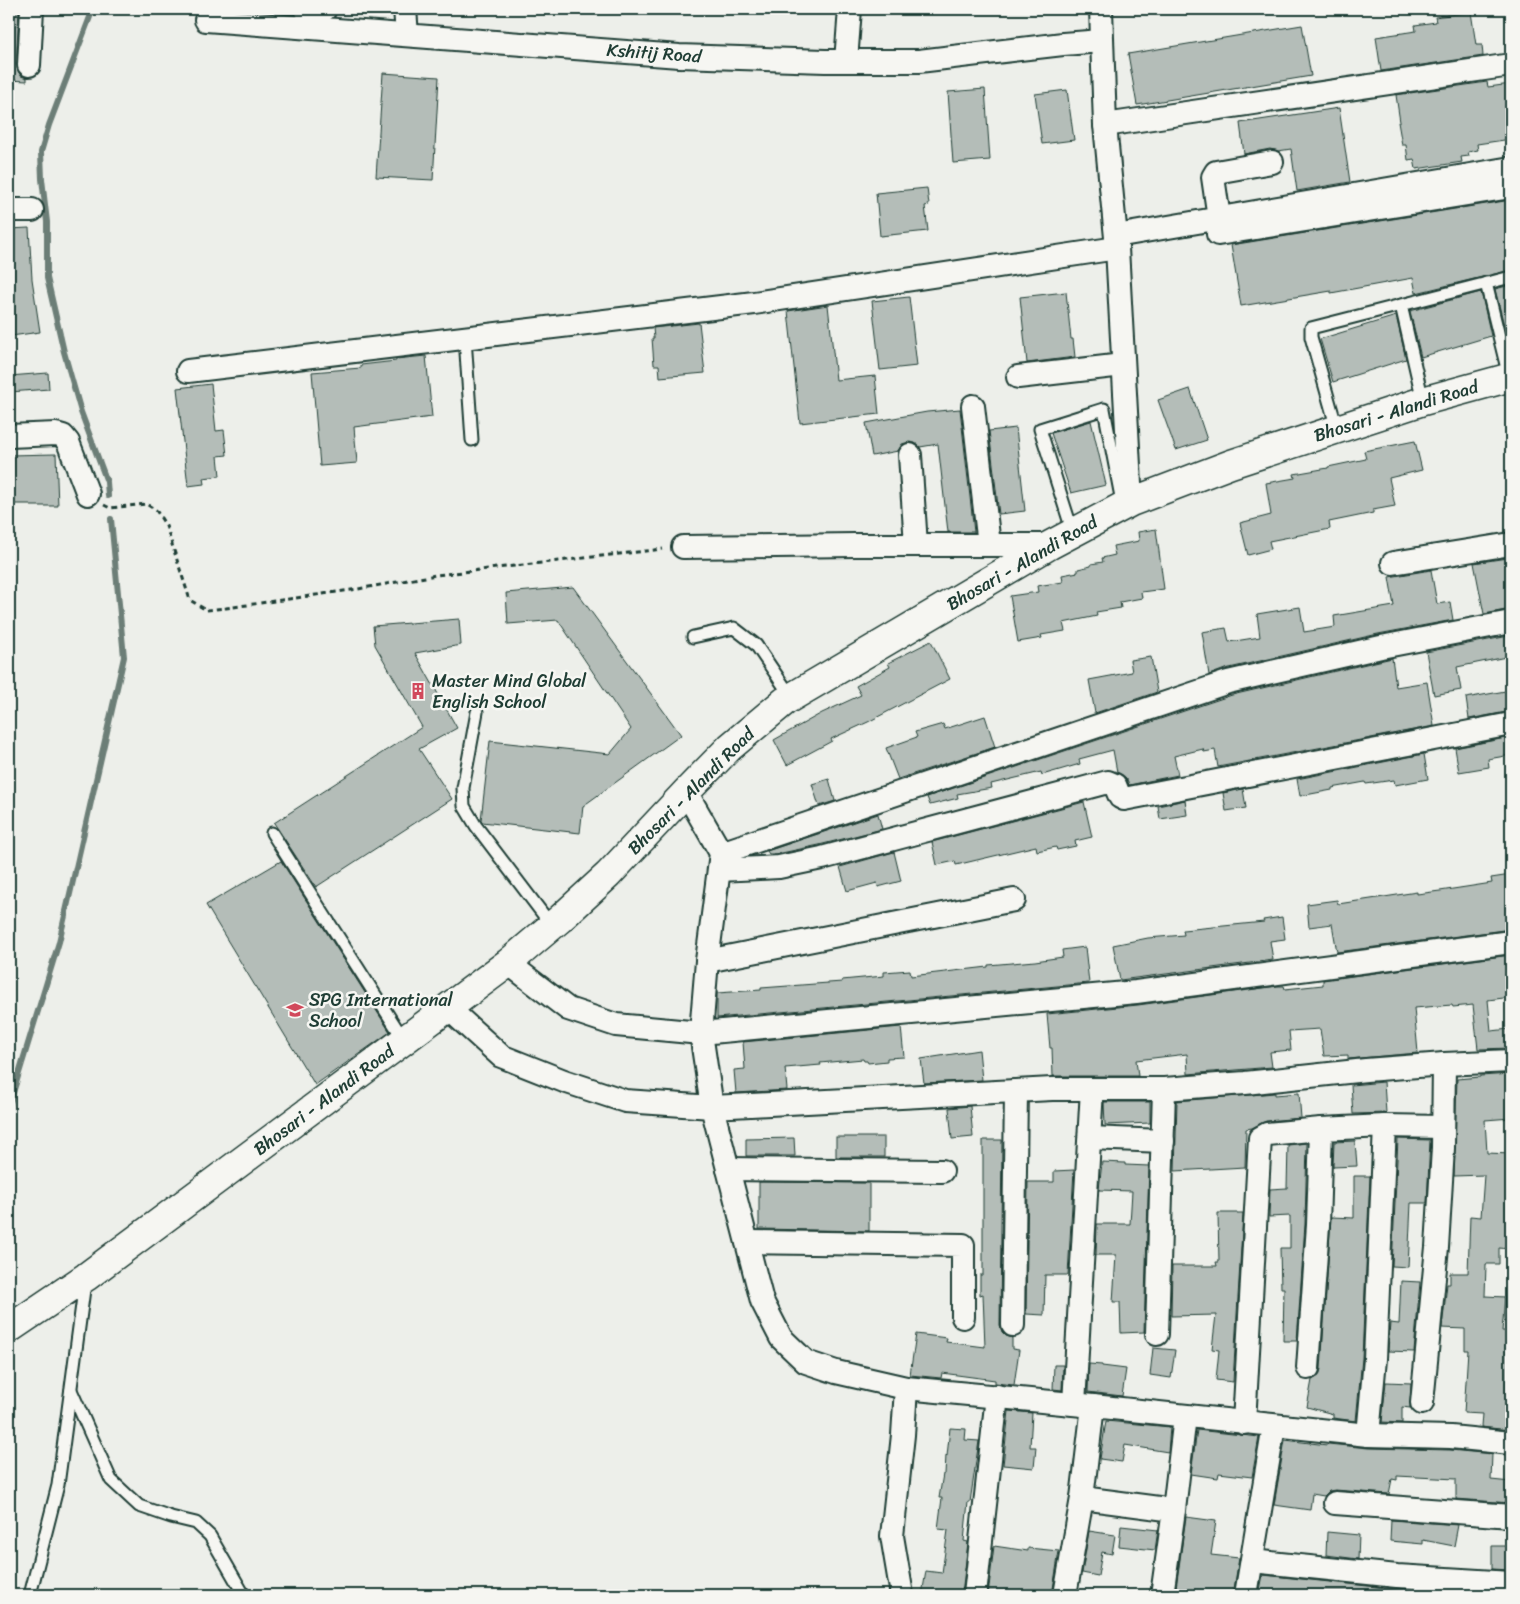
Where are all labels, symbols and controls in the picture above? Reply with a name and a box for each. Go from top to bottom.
street label: Kshitij Road [606,34,704,72]
street label: Bhosari - Alandi Road [1310,370,1484,451]
street label: Bhosari - Alandi Road [940,506,1105,619]
place label: Master Mind Global English School [432,665,587,718]
building icon: Master Mind Global English School [408,681,428,701]
street label: Bhosari - Alandi Road [619,718,764,863]
place label: SPG International School [309,984,454,1037]
school or university icon: SPG International School [285,1000,305,1020]
street label: Bhosari - Alandi Road [246,1035,403,1164]

